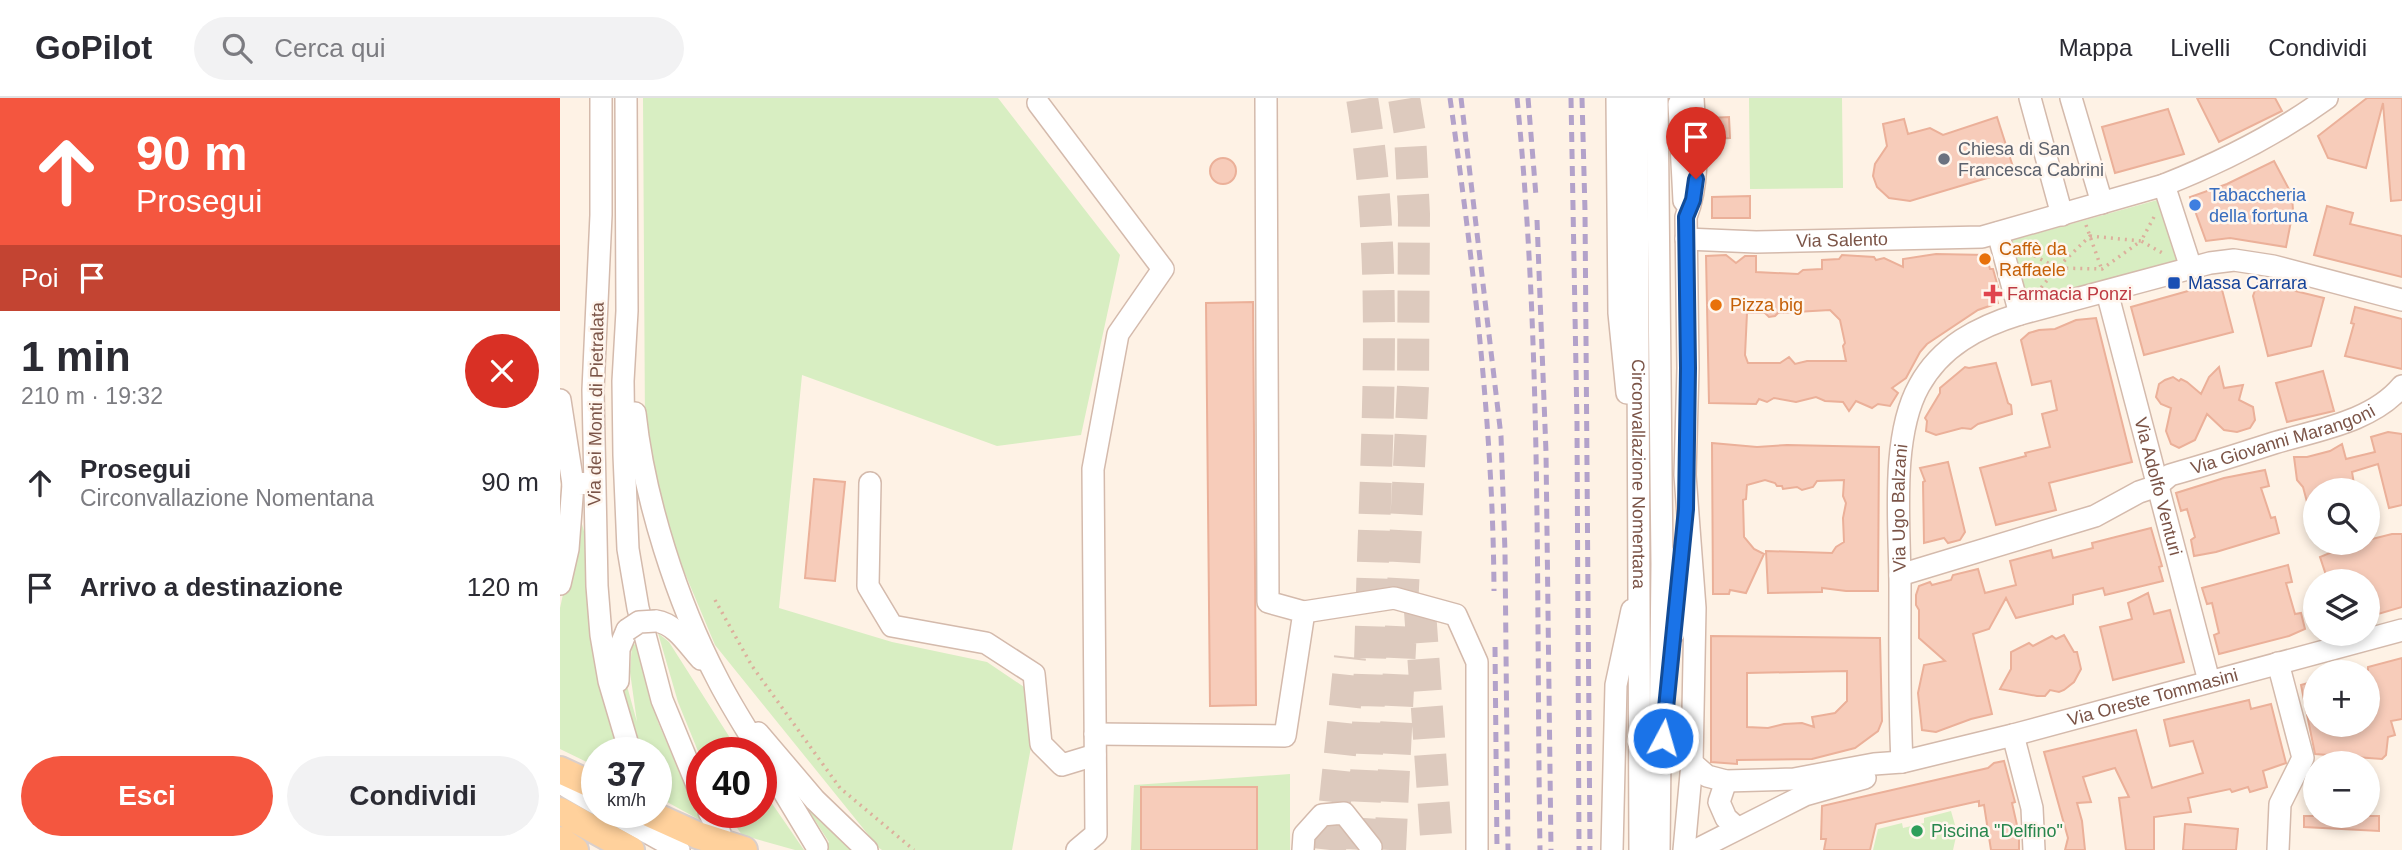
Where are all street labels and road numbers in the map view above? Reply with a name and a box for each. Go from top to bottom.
street label: Via Salento [1796,229,1888,251]
street label: Via dei Monti di Pietralata [584,301,608,506]
street label: Circonvallazione Nomentana [1628,359,1649,590]
street label: Via Giovanni Marangoni [2188,401,2378,478]
street label: Via Adolfo Venturi [2130,415,2186,558]
street label: Via Ugo Balzani [1888,443,1912,572]
street label: Via Oreste Tommasini [2065,665,2240,730]

